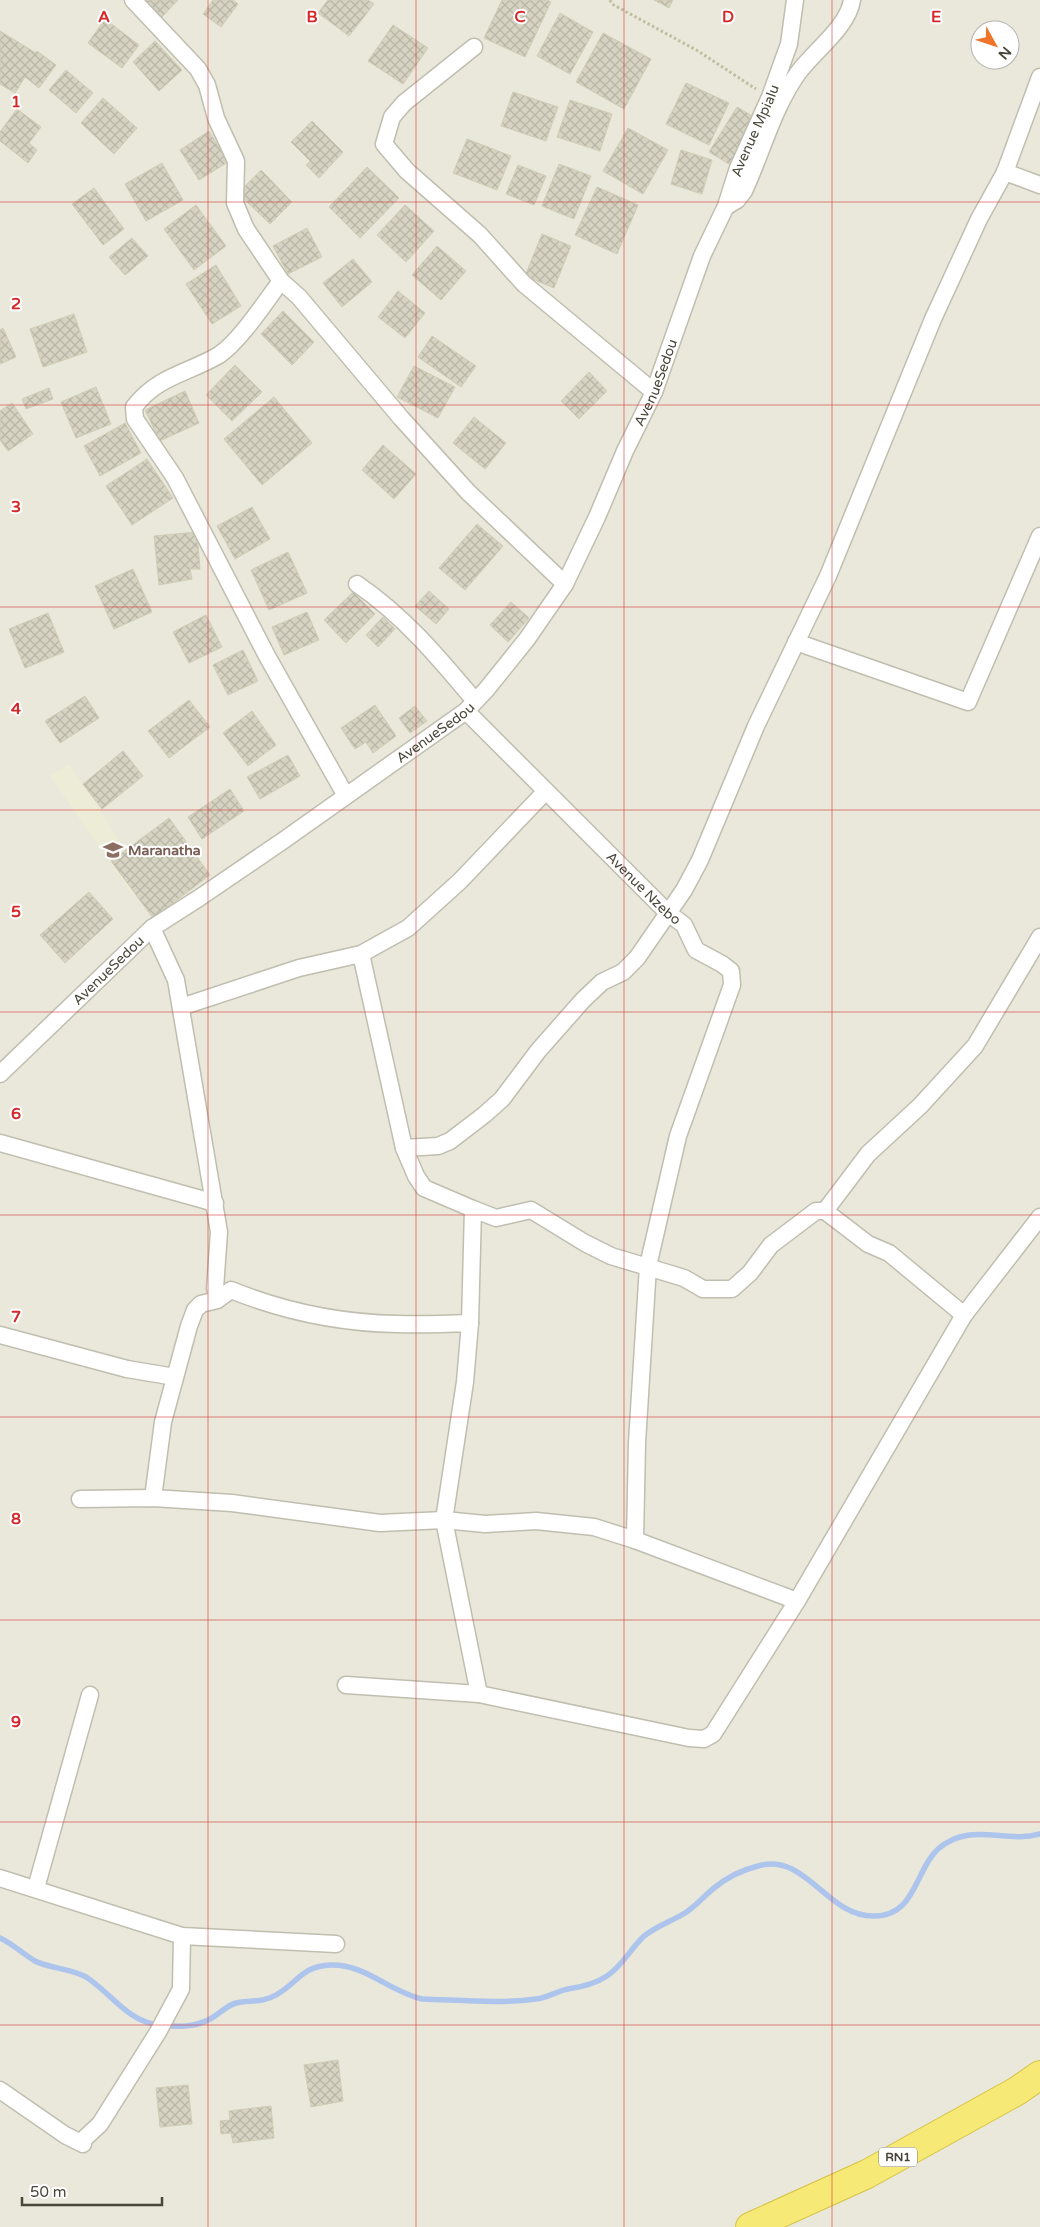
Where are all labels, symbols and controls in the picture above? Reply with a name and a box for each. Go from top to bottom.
text: A [98,7,110,27]
text: B [306,7,318,27]
text: C [514,7,526,27]
text: D [722,7,734,27]
text: E [931,7,941,27]
north arrow [970,20,1020,70]
text: N [994,43,1015,63]
street label: Avenue Mpialu [728,82,783,179]
text: 1 [11,92,21,112]
text: 2 [11,294,21,314]
street label: AvenueSedou [631,337,681,429]
text: 3 [11,497,21,517]
text: 4 [11,699,21,719]
street label: AvenueSedou [393,699,479,767]
school or university icon: Maranatha [102,839,124,861]
place label: Maranatha [128,842,201,859]
street label: Avenue Nzebo [603,848,684,929]
text: 5 [11,902,21,922]
street label: AvenueSedou [69,932,148,1009]
text: 6 [11,1104,21,1124]
text: 7 [11,1307,21,1327]
text: 8 [11,1509,21,1529]
text: 9 [11,1712,21,1732]
road number: RN1 [879,2148,917,2166]
scale bar [22,2174,162,2206]
text: 50 m [30,2183,67,2201]

